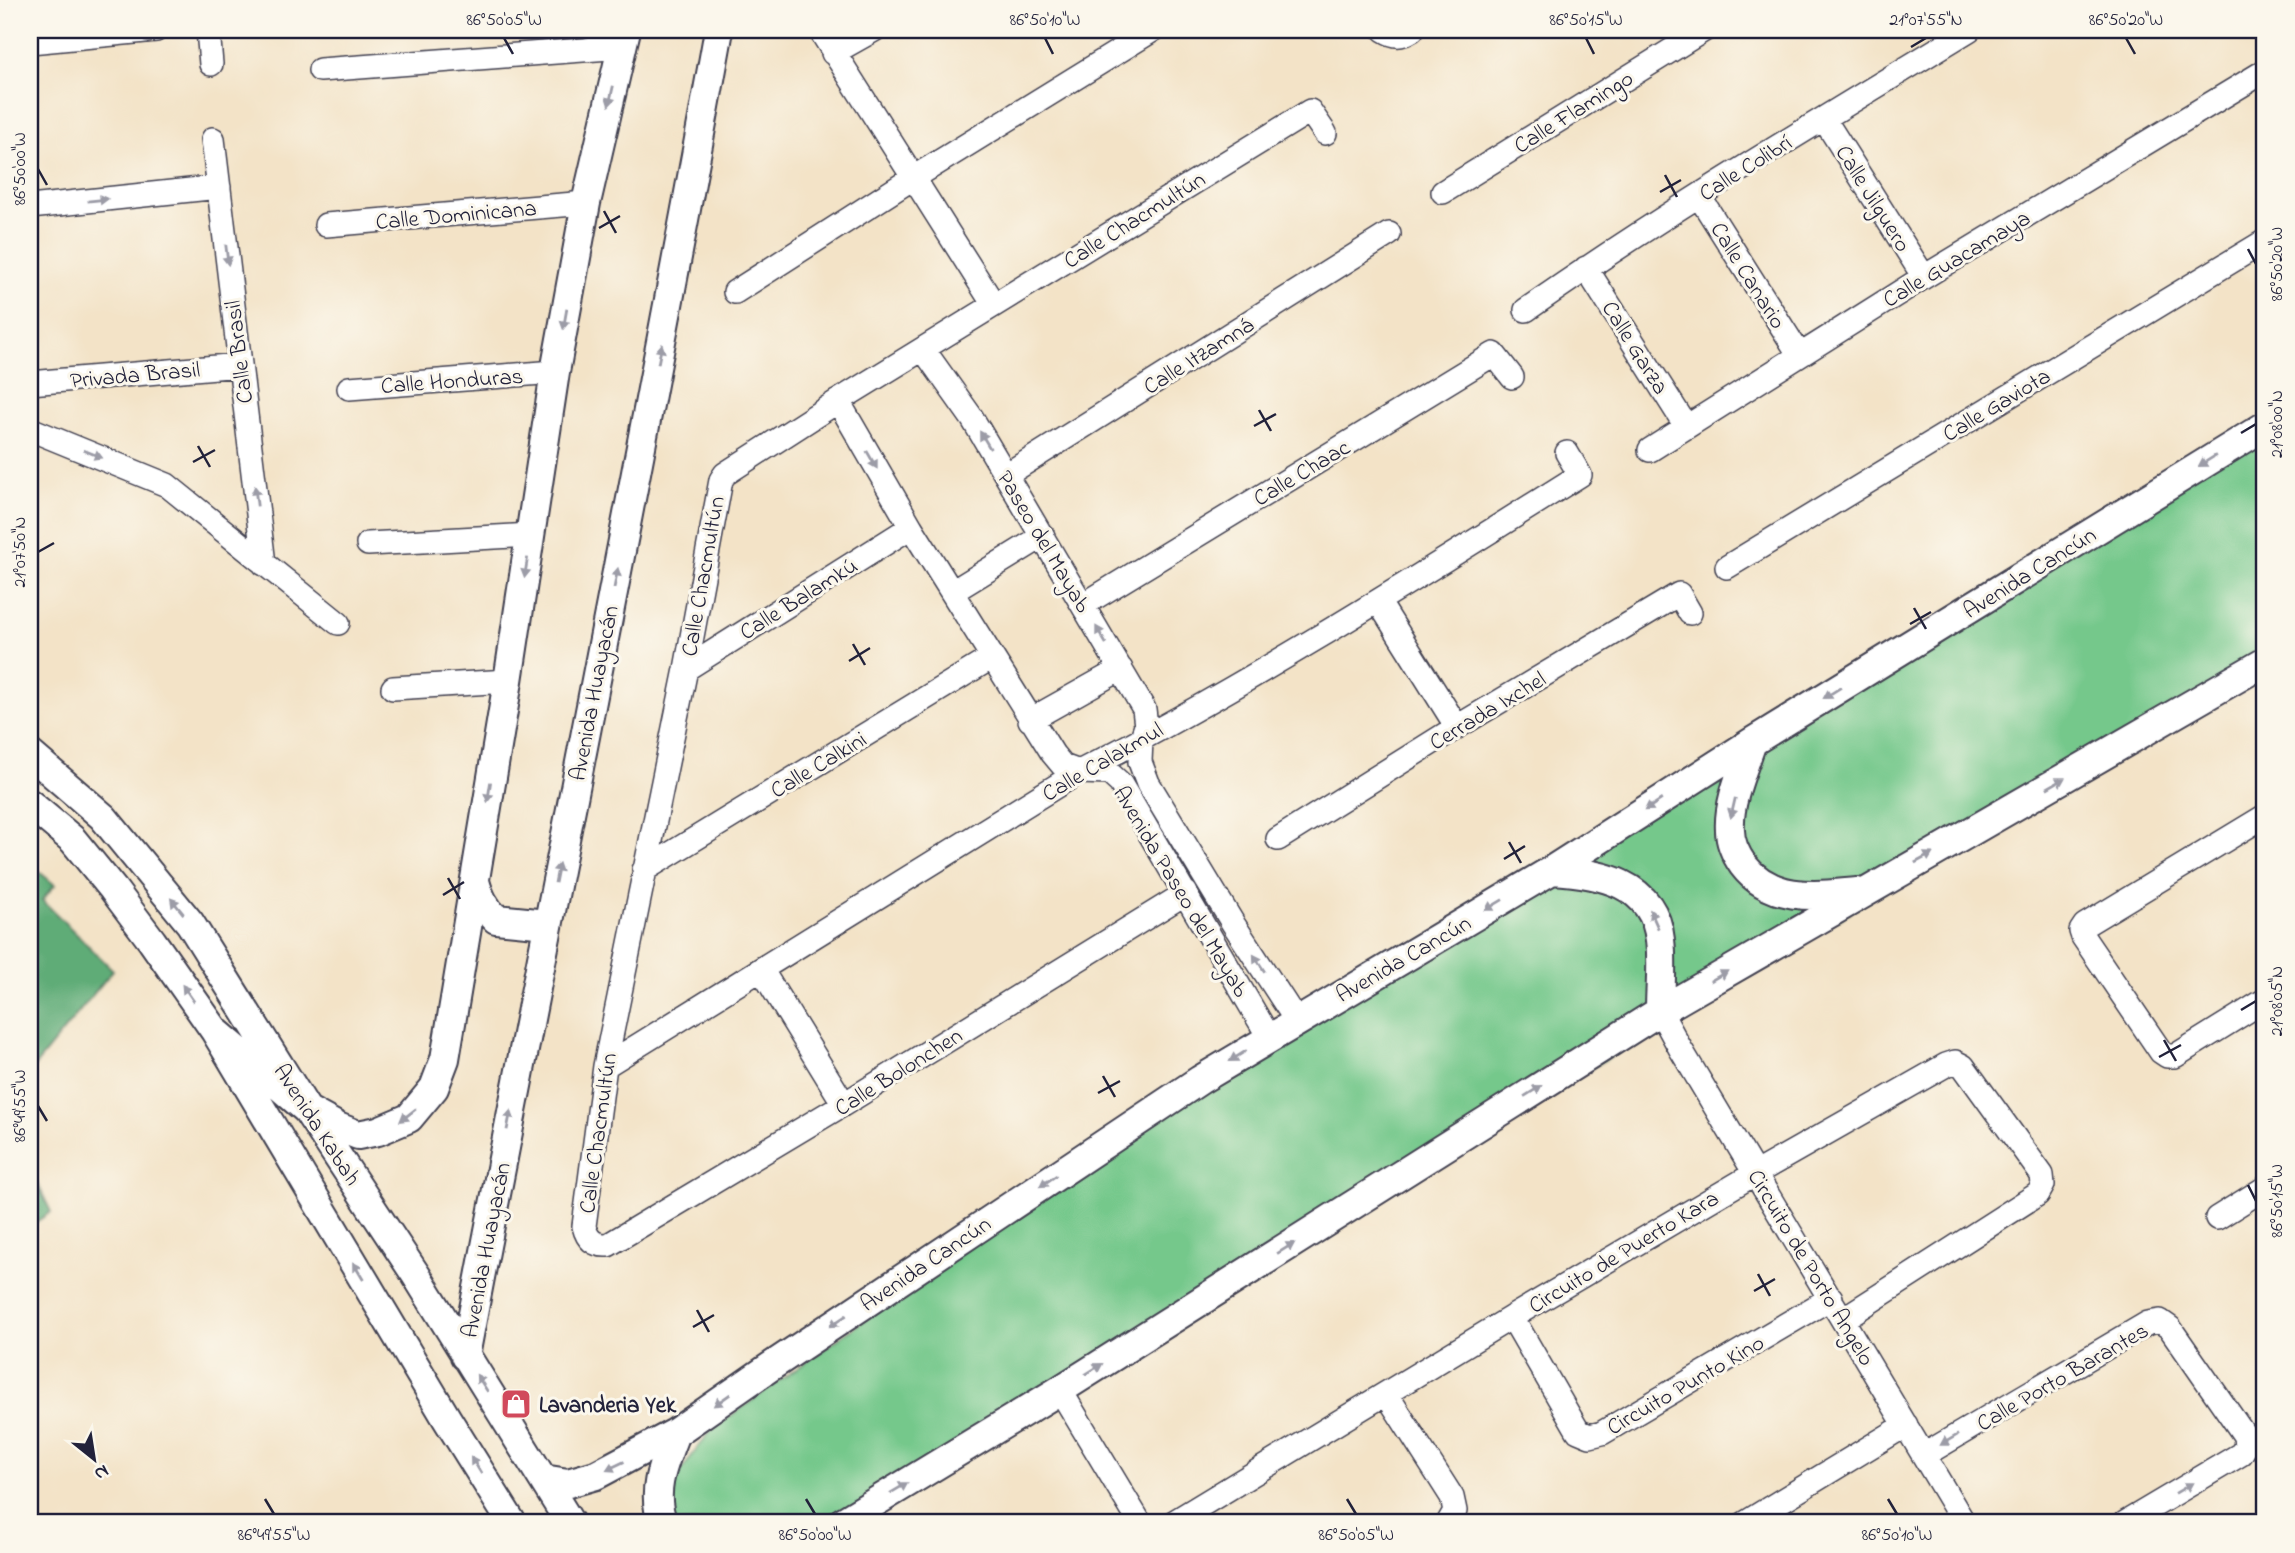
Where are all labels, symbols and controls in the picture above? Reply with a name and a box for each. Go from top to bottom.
text: 86°50'05"W [466,8,542,34]
text: 86°50'10"W [1009,8,1081,34]
text: 86°50'15"W [1549,8,1623,34]
text: 21°07'55"N [1889,8,1963,34]
text: 86°50'20"W [2089,8,2163,34]
street label: Calle Flamingo [1508,63,1641,164]
one-way arrow [605,85,616,107]
street label: Calle Colibrí [1693,128,1799,211]
text: 86°50'00"W [8,132,34,206]
street label: Calle Jilguero [1825,139,1918,260]
street label: Calle Chacmultún [1058,164,1213,278]
street label: Calle Dominicana [374,193,538,240]
one-way arrow [87,194,109,205]
street label: Calle Guacamaya [1877,203,2038,319]
street label: Calle Canario [1701,216,1793,336]
text: 86°50'20"W [2265,227,2291,301]
one-way arrow [221,244,232,266]
street label: Calle Garza [1592,295,1676,402]
street label: Calle Brasil [218,298,263,405]
one-way arrow [559,308,570,330]
street label: Calle Itzamná [1138,310,1261,404]
one-way arrow [655,343,666,365]
street label: Privada Brasil [69,354,202,399]
street label: Calle Honduras [380,361,525,404]
street label: Calle Gaviota [1937,361,2058,451]
text: 21°08'00"N [2265,390,2291,458]
one-way arrow [978,430,991,449]
street label: Calle Chaac [1248,432,1358,516]
one-way arrow [83,449,104,460]
one-way arrow [866,451,878,470]
one-way arrow [2198,455,2217,468]
street label: Paseo del Mayab [986,465,1098,621]
one-way arrow [250,485,261,507]
street label: Calle Chacmultún [674,494,735,659]
text: 21°07'50"N [8,516,34,588]
street label: Avenida Cancún [1957,520,2103,628]
street label: Calle Balamkú [734,551,865,650]
one-way arrow [520,557,531,579]
one-way arrow [610,566,621,588]
street label: Avenida Huayacán [562,603,631,784]
one-way arrow [1095,626,1107,645]
street label: Cerrada Ixchel [1424,664,1553,760]
one-way arrow [1823,687,1842,699]
street label: Calle Calakmul [1037,715,1170,811]
street label: Calle Calkini [765,724,874,808]
one-way arrow [2047,776,2066,789]
street label: Avenida Paseo del Mayab [1102,780,1256,1005]
one-way arrow [483,782,494,804]
one-way arrow [1727,797,1738,819]
one-way arrow [1644,799,1663,812]
one-way arrow [1915,852,1934,864]
one-way arrow [552,862,563,884]
one-way arrow [170,898,185,915]
one-way arrow [1484,899,1503,911]
street label: Avenida Cancún [1330,908,1478,1012]
one-way arrow [1648,909,1660,929]
one-way arrow [1253,954,1266,973]
text: 21°08'05"N [2265,966,2291,1036]
one-way arrow [1710,970,1729,982]
one-way arrow [182,983,195,1003]
street label: Calle Bolonchen [829,1021,970,1126]
one-way arrow [1228,1050,1247,1063]
street label: Calle Chacmultún [572,1051,627,1216]
street label: Avenida Kabah [264,1058,368,1193]
text: 86°49'55"W [8,1069,34,1142]
one-way arrow [1524,1084,1543,1097]
one-way arrow [400,1107,418,1122]
one-way arrow [504,1109,515,1131]
street label: Avenida Huayacán [454,1160,523,1341]
street label: Circuito de Porto Angelo [1737,1164,1882,1373]
text: 86°50'15"W [2265,1164,2291,1238]
one-way arrow [1038,1174,1057,1187]
street label: Circuito de Puerto Kara [1523,1183,1726,1323]
street label: Avenida Cancún [854,1209,998,1321]
one-way arrow [1276,1241,1296,1254]
one-way arrow [352,1261,365,1280]
one-way arrow [829,1314,847,1328]
street label: Calle Porto Barantes [1971,1315,2155,1441]
street label: Circuito Punto Kino [1601,1328,1771,1445]
one-way arrow [1084,1363,1103,1376]
one-way arrow [475,1373,488,1392]
shop icon: Lavanderia Yek [499,1387,533,1421]
place label: Lavanderia Yek [539,1390,677,1423]
one-way arrow [713,1393,731,1407]
north arrow [60,1424,130,1494]
one-way arrow [1940,1434,1959,1446]
one-way arrow [470,1456,483,1475]
text: N [89,1457,114,1487]
one-way arrow [605,1460,625,1471]
one-way arrow [890,1482,909,1494]
one-way arrow [2174,1482,2193,1495]
text: 86°49'55"W [238,1523,311,1549]
text: 86°50'00"W [778,1523,852,1549]
text: 86°50'05"W [1318,1523,1394,1549]
text: 86°50'10"W [1861,1523,1933,1549]

